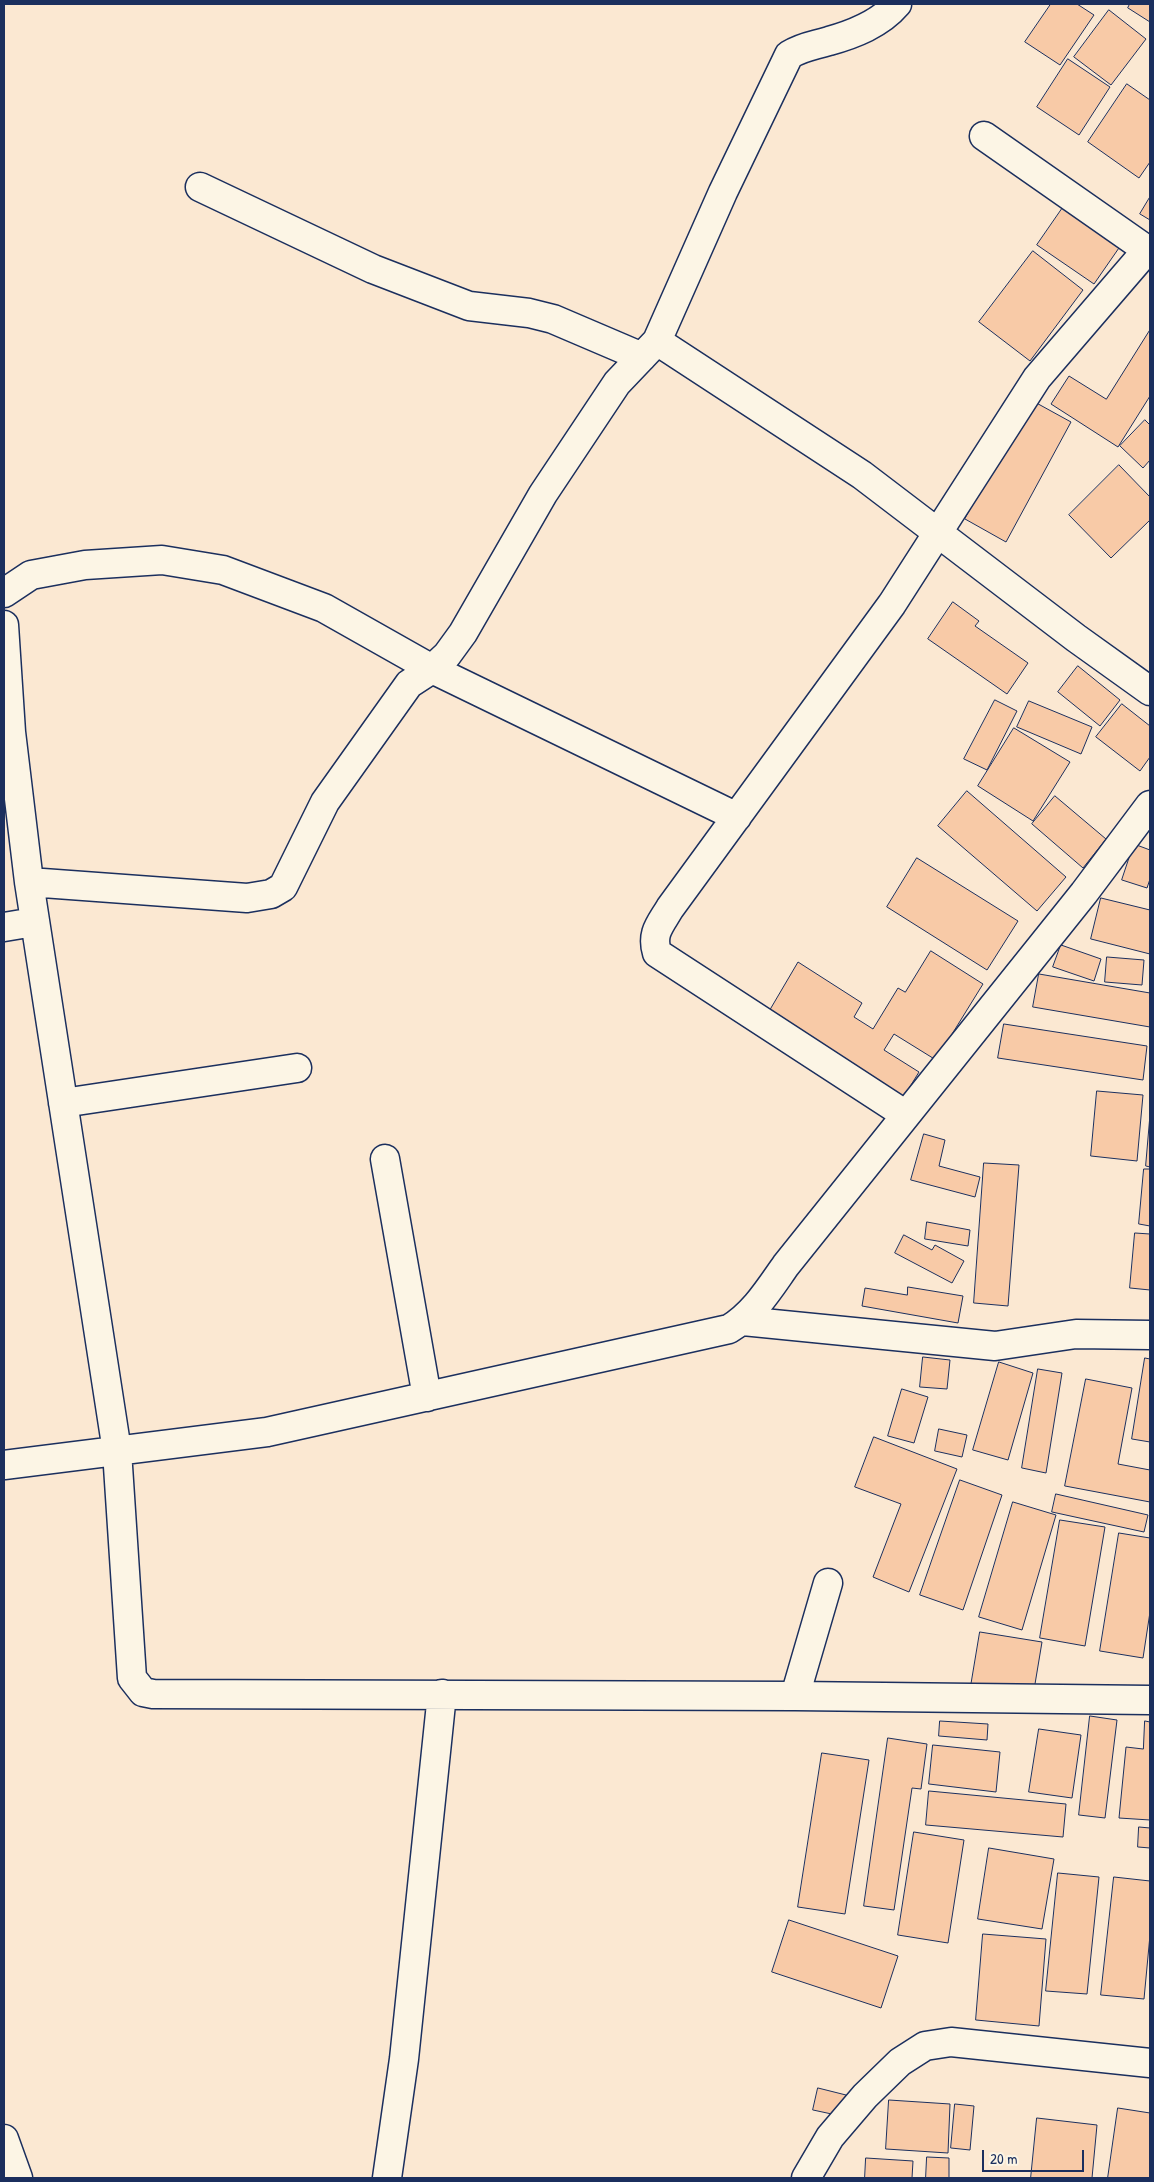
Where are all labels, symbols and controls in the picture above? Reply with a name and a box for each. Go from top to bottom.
scale bar [984,2140,1086,2172]
text: 20 m [990,2148,1017,2169]

